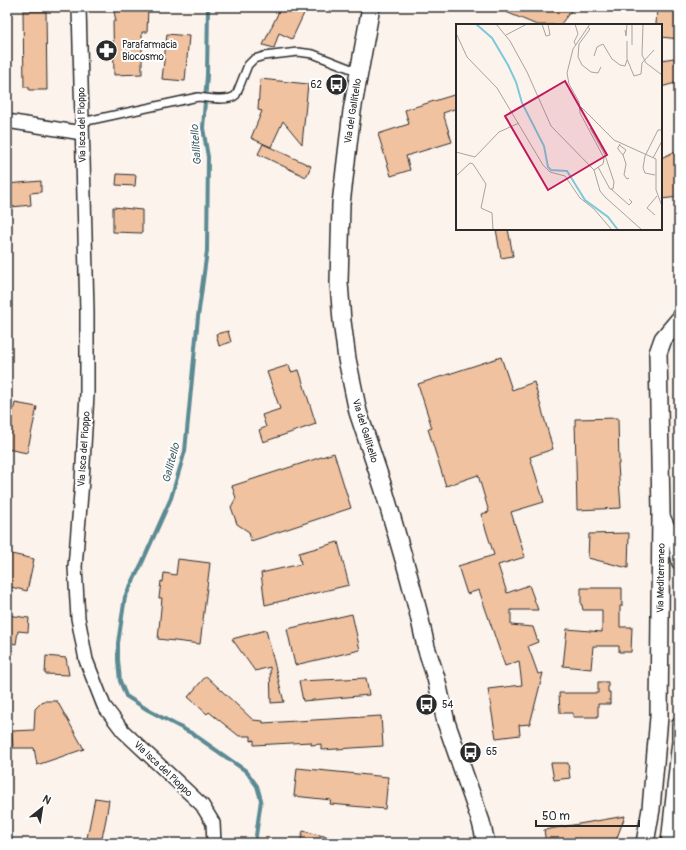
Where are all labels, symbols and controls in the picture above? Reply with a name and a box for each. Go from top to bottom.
inset map [456,24,662,230]
pharmacy icon: Parafarmacia Biocosmo [93,38,119,64]
place label: Parafarmacia Biocosmo [122,39,177,63]
bus stop icon: 62 [324,72,350,98]
street label: Via del Gallitello [342,77,364,145]
place label: 62 [311,79,322,91]
street label: Via Isca del Pioppo [75,86,89,163]
water label: Gallitello [188,123,204,166]
street label: Via del Gallitello [350,398,381,465]
street label: Via Isca del Pioppo [75,410,93,487]
water label: Gallitello [159,441,183,484]
street label: Via Mediterraneo [654,542,668,613]
bus stop icon: 54 [413,692,439,718]
place label: 54 [442,699,453,711]
street label: Via Isca del Pioppo [131,739,195,800]
bus stop icon: 65 [458,739,484,765]
place label: 65 [486,746,497,758]
north arrow [22,788,62,828]
text: N [40,792,54,808]
scale bar [536,802,639,828]
text: 50 m [542,809,570,824]

